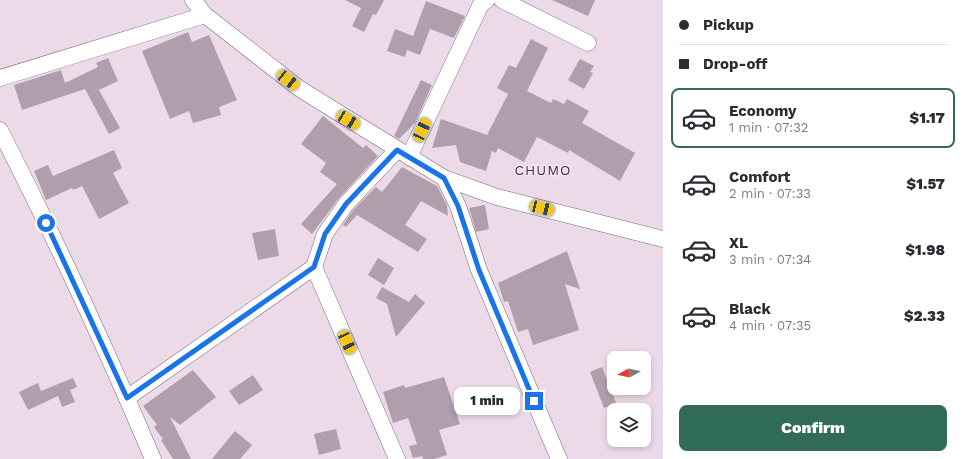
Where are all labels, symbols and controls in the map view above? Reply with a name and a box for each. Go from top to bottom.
text: Pickup [703,16,754,34]
text: Drop-off [703,55,768,73]
car [275,68,301,92]
icon: car [681,100,717,136]
text: Economy [729,102,796,120]
car [335,109,361,131]
text: $1.17 [909,109,945,127]
car [411,117,433,143]
text: 1 min · 07:32 [729,120,808,135]
district label: CHUMO [514,162,572,178]
icon: car [681,166,717,202]
text: Comfort [729,168,790,186]
text: $1.57 [907,175,945,193]
text: 2 min · 07:33 [729,186,811,201]
car [529,199,555,217]
route start [37,214,55,232]
icon: car [681,232,717,268]
text: XL [729,234,748,252]
text: $1.98 [905,241,945,259]
text: 3 min · 07:34 [729,252,811,267]
icon: car [681,298,717,334]
text: Black [729,300,771,318]
text: $2.33 [904,307,945,325]
text: 4 min · 07:35 [729,318,811,333]
car [336,329,358,355]
north arrow [607,351,651,395]
map controls [607,351,651,447]
callout: 1 min [454,387,520,415]
route end [525,392,543,410]
text: 1 min [470,393,504,408]
button: layers [607,403,651,447]
button: Confirm [679,405,947,451]

